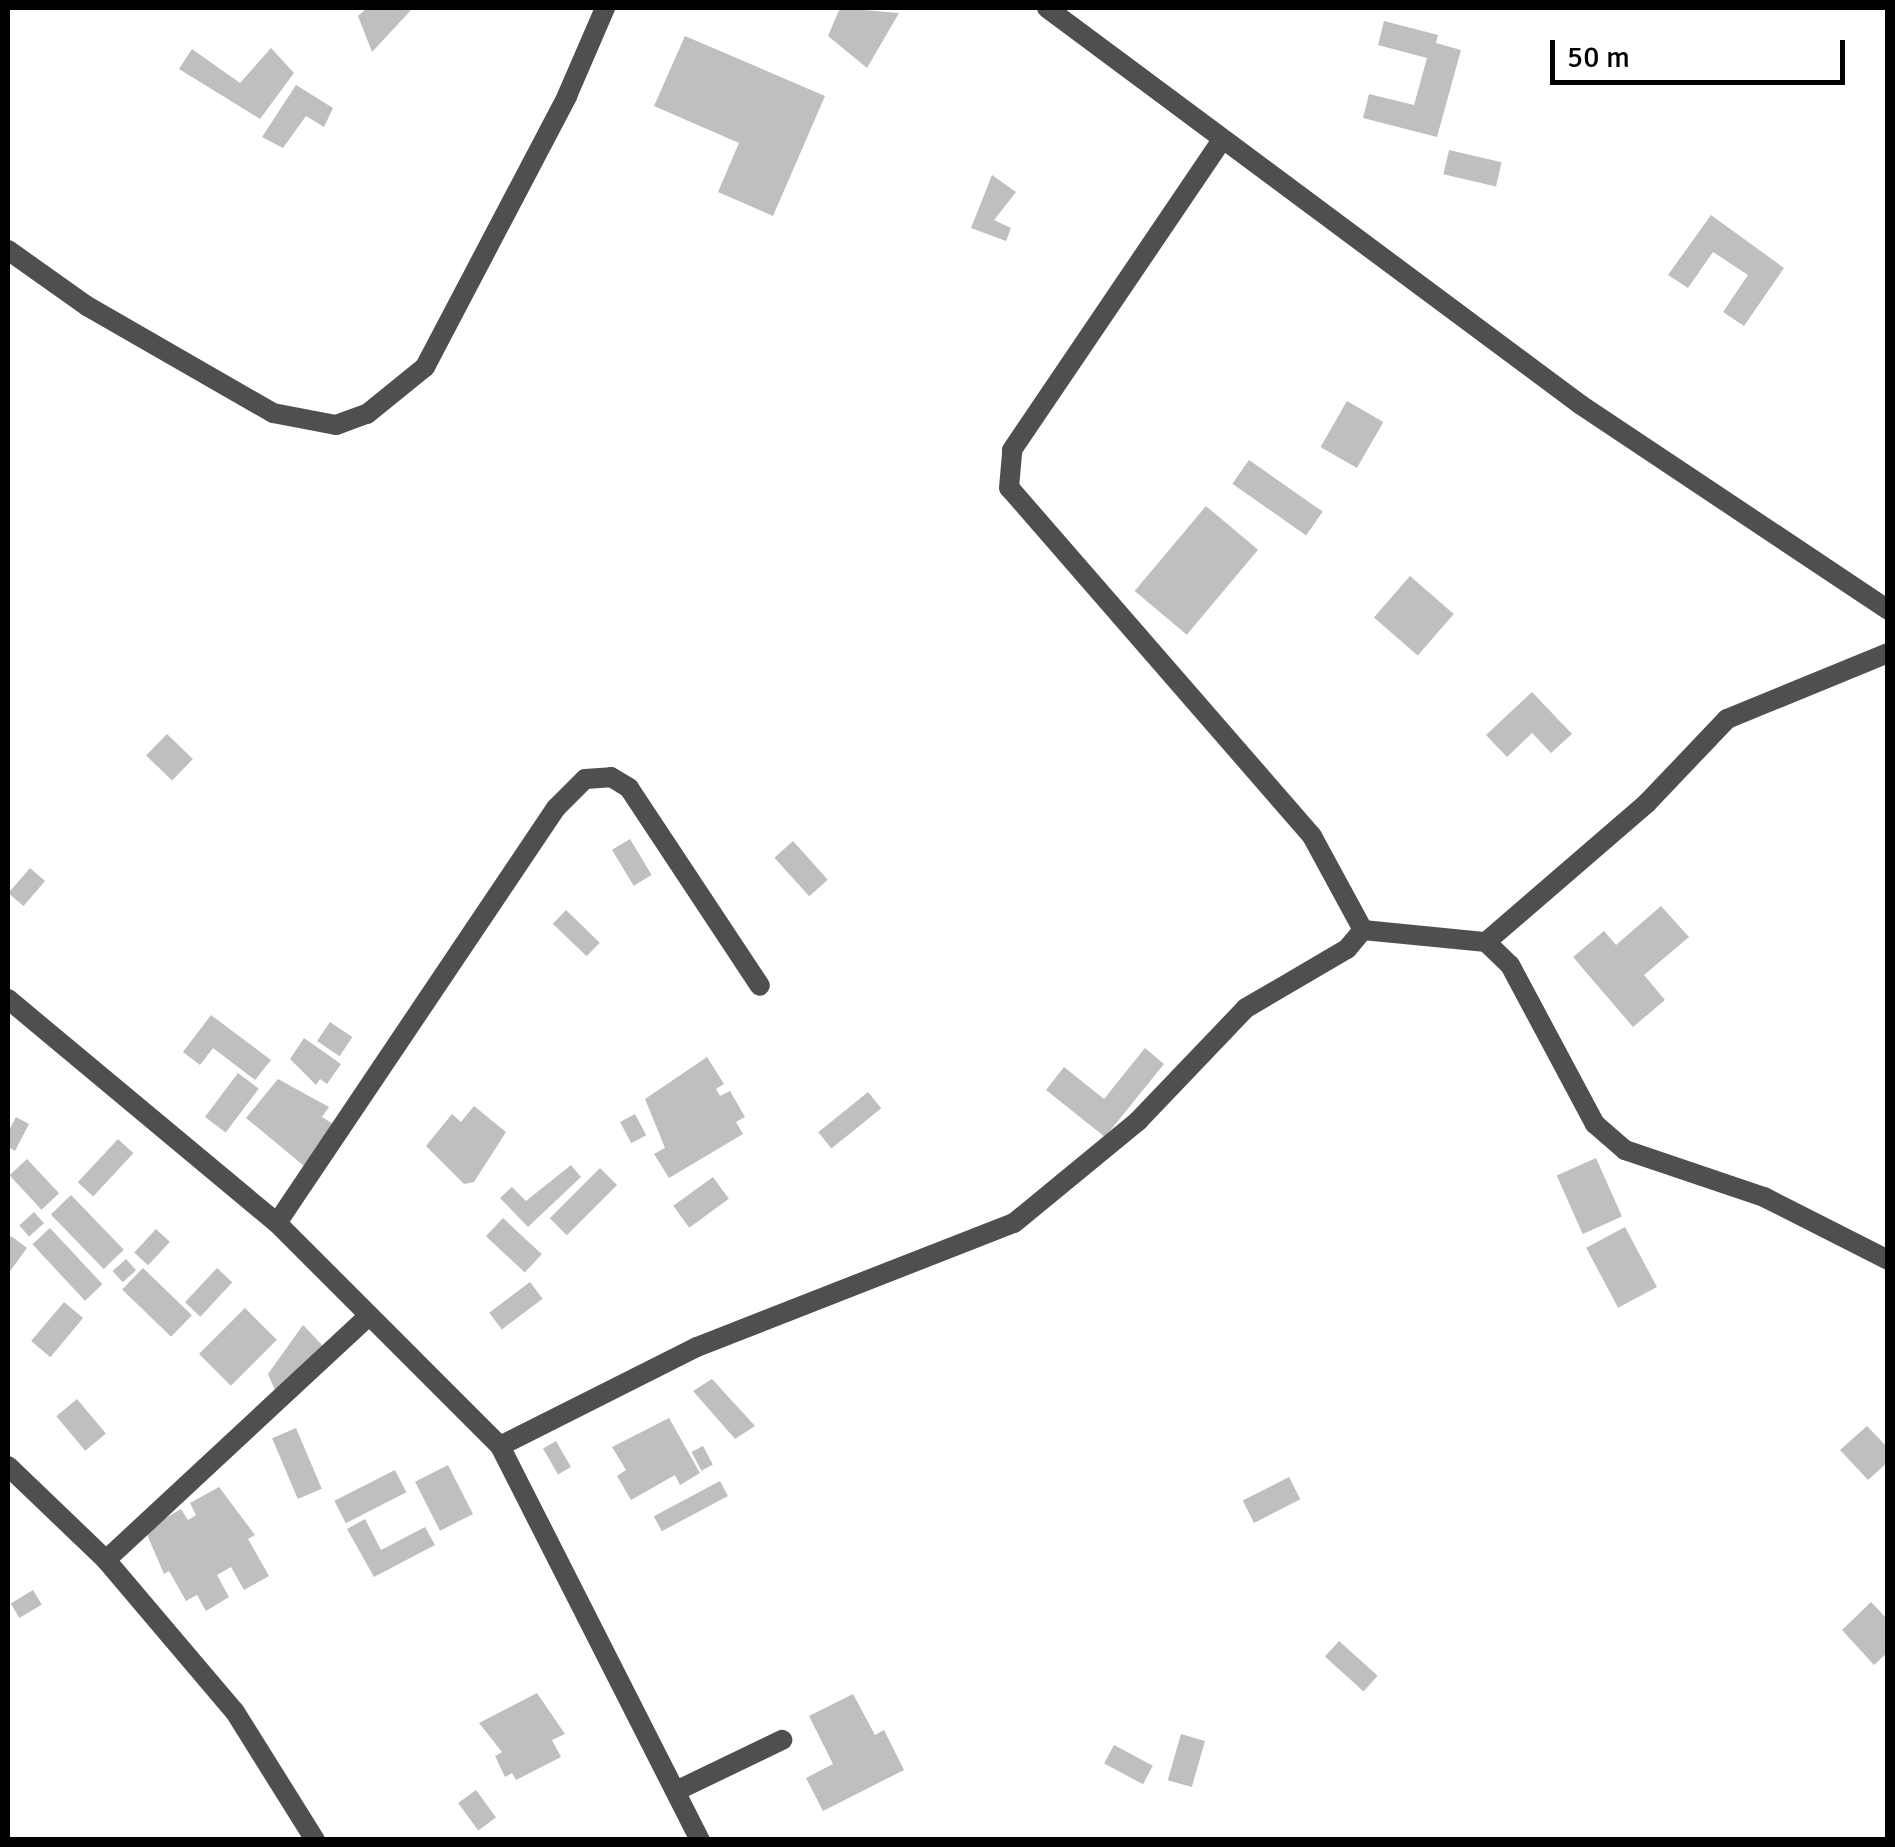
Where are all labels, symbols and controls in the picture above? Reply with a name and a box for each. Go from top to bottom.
scale bar [1555,20,1850,82]
text: 50 m [1567,39,1630,76]

